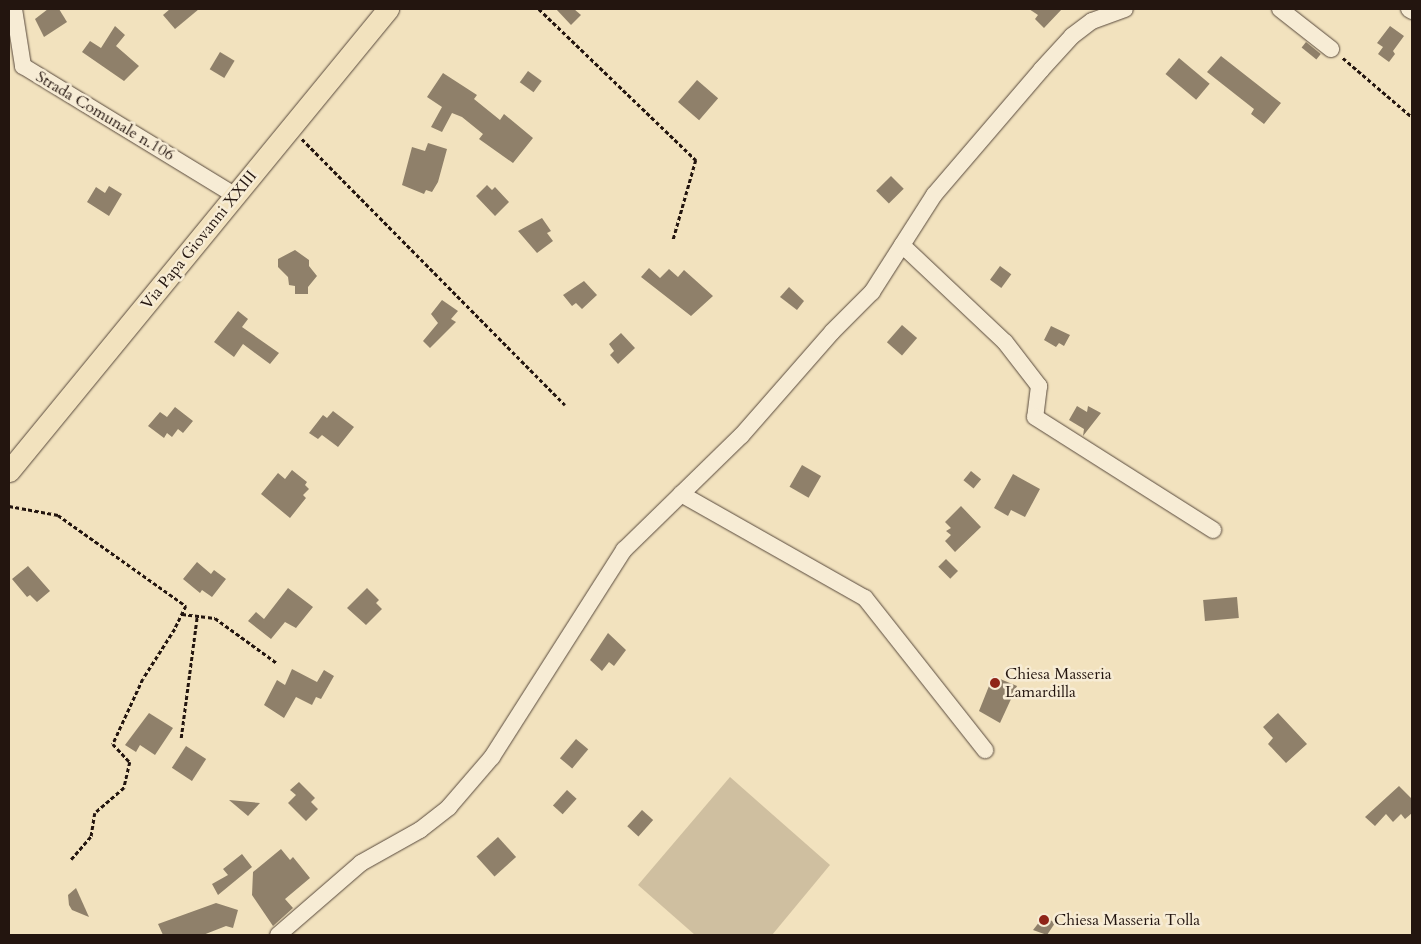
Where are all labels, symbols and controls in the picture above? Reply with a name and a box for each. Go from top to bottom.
street label: Strada Comunale n.106 [32,67,178,165]
street label: Via Papa Giovanni XXIII [137,167,261,313]
place label: Chiesa Masseria Lamardilla [1005,664,1112,702]
marker: Chiesa Masseria Lamardilla [989,677,1001,689]
place label: Chiesa Masseria Tolla [1054,910,1200,930]
marker: Chiesa Masseria Tolla [1038,914,1050,926]

